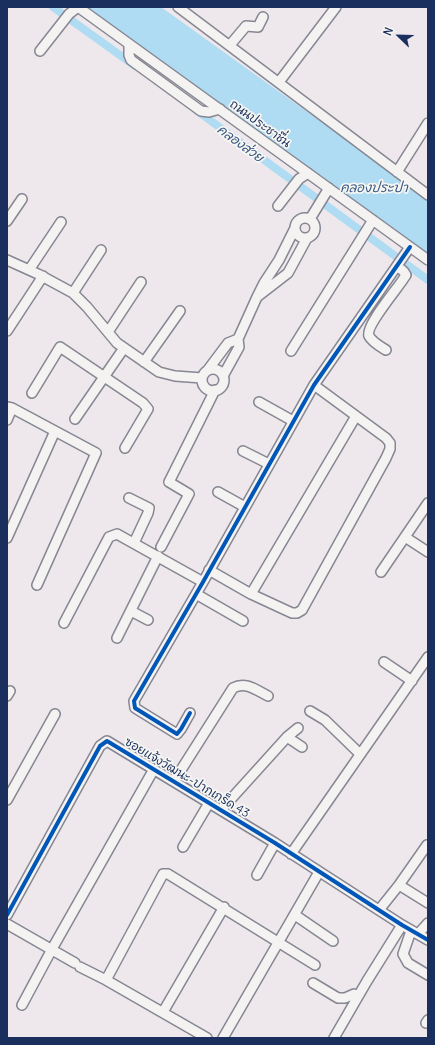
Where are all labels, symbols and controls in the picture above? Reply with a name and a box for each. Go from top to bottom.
north arrow [379,16,419,56]
text: N [380,25,396,38]
street label: ถนนประชาชื่น [227,97,293,151]
water label: คลองส่วย [214,122,266,166]
water label: คลองประปา [340,180,408,196]
street label: ซอยแจ้งวัฒนะ-ปากเกร็ด 43 [122,735,252,821]

